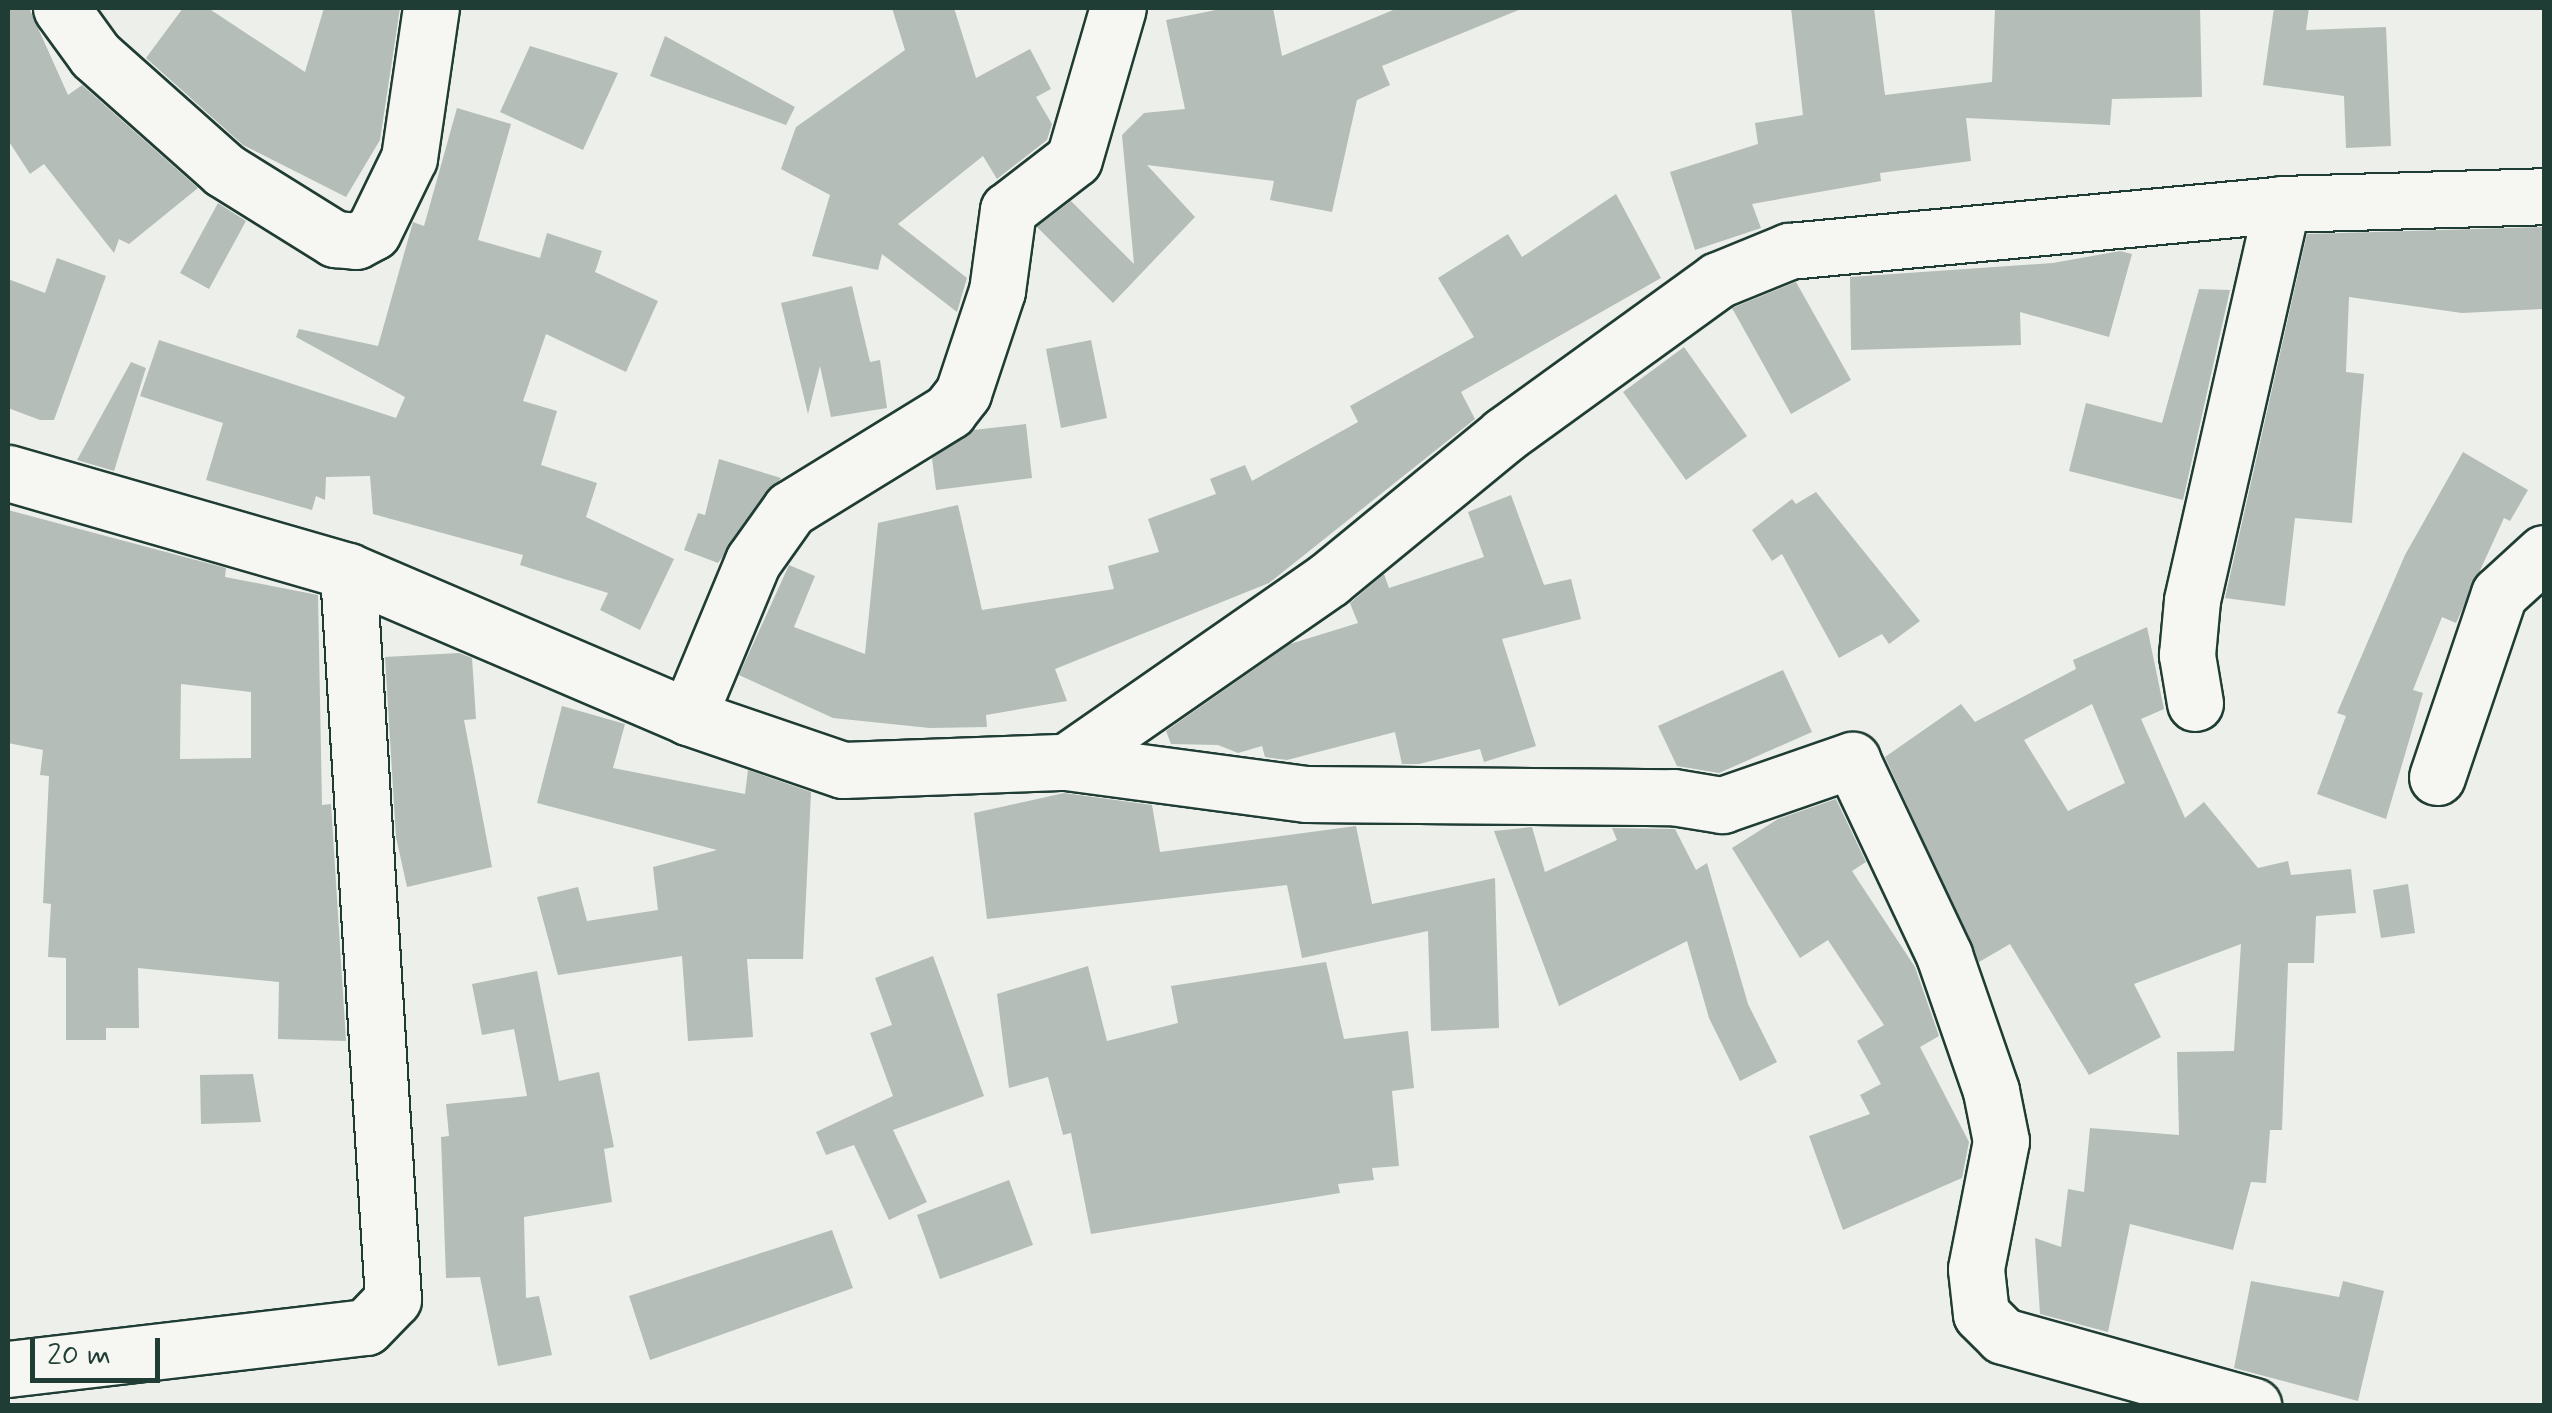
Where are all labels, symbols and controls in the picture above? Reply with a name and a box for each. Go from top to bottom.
scale bar [35,1318,165,1380]
text: 20 m [47,1336,111,1375]

